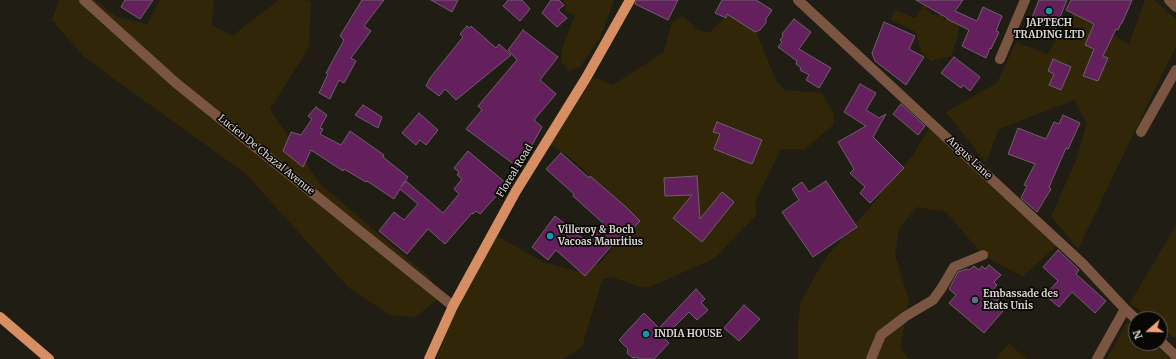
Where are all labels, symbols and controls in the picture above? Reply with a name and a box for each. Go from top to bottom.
marker: JAPTECH TRADING LTD [1044,6,1054,16]
place label: JAPTECH TRADING LTD [1013,17,1085,40]
street label: Lucien De Chazal Avenue [216,113,316,197]
street label: Angus Lane [944,134,994,182]
street label: Floreal Road [494,142,536,200]
place label: Villeroy & Boch Vacoas Mauritius [558,224,643,248]
marker: Villeroy & Boch Vacoas Mauritius [545,231,555,241]
place label: Embassade des Etats Unis [983,288,1058,312]
marker: Embassade des Etats Unis [970,295,980,305]
north arrow [1128,311,1168,351]
place label: INDIA HOUSE [654,328,722,340]
text: N [1130,328,1146,341]
marker: INDIA HOUSE [641,329,651,339]

